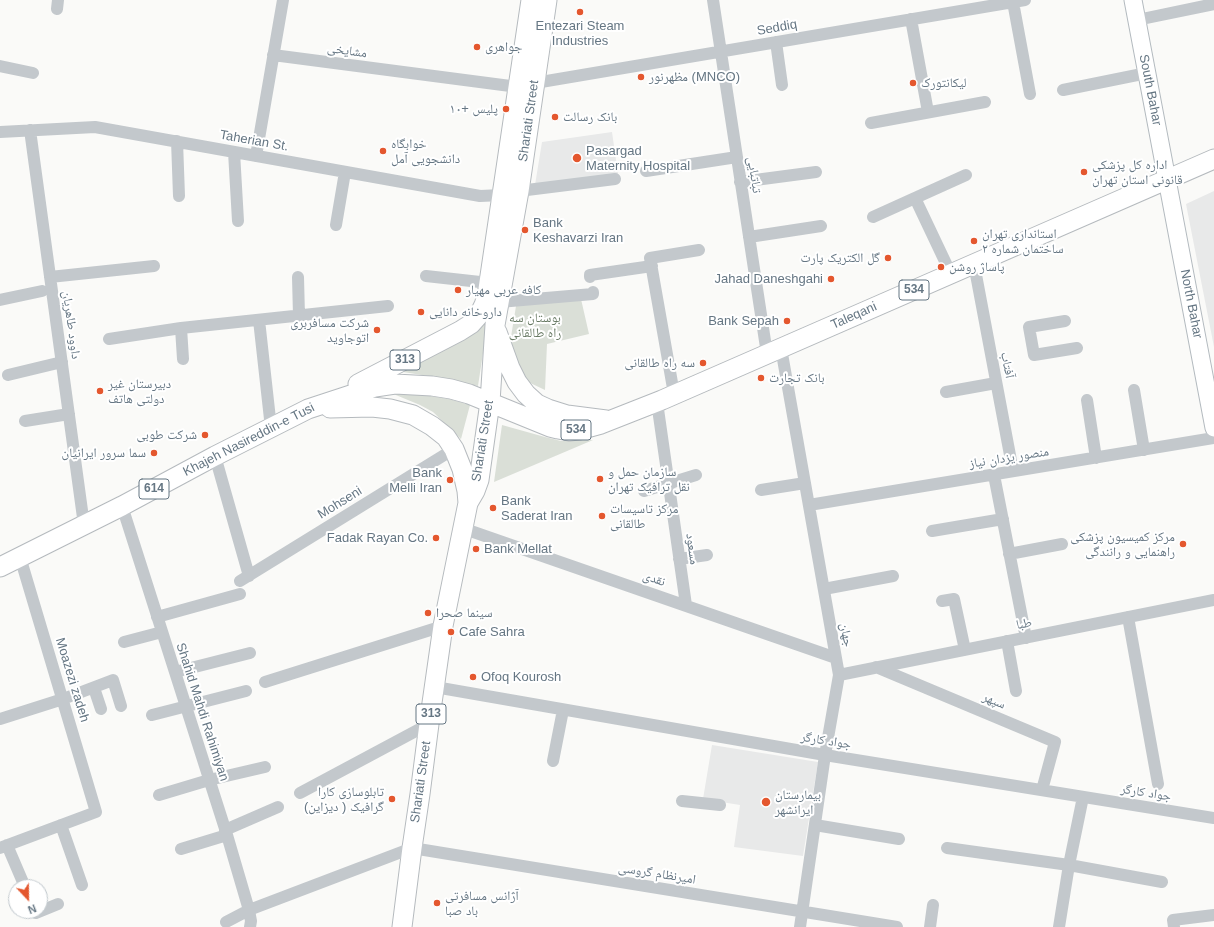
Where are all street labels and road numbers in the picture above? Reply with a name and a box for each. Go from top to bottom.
street label: Seddiq [756,17,798,39]
street label: مشایخی [326,41,368,61]
street label: South Bahar [1135,53,1165,127]
street label: Shariati Street [516,79,542,163]
street label: Taherian St. [218,127,290,155]
street label: تباتبایی [743,156,765,194]
street label: North Bahar [1177,268,1205,340]
road number: 534 [899,280,929,300]
street label: داوود طاهریان [58,290,84,360]
street label: Taleqani [829,299,879,333]
road number: 313 [390,350,420,370]
street label: آفتاب [997,350,1017,380]
street label: Shariati Street [469,399,497,483]
street label: Khajeh Nasireddin-e Tusi [181,400,317,480]
road number: 534 [561,420,591,440]
street label: منصور یزدان نیاز [968,444,1050,472]
road number: 614 [139,479,169,499]
street label: Mohseni [315,483,365,523]
street label: مسعود [682,532,702,566]
street label: نقدی [641,568,667,590]
street label: طبا [1015,615,1033,633]
street label: جهان [836,622,856,648]
street label: Moazezi zadeh [52,636,92,724]
street label: Shahid Mahdi Rahimiyan [172,641,232,783]
street label: سپهر [980,689,1008,713]
road number: 313 [416,704,446,724]
street label: جواد کارگر [800,729,852,753]
street label: Shariati Street [408,740,434,824]
street label: جواد کارگر [1120,781,1172,805]
street label: امیرنظام گروسی [617,860,697,888]

